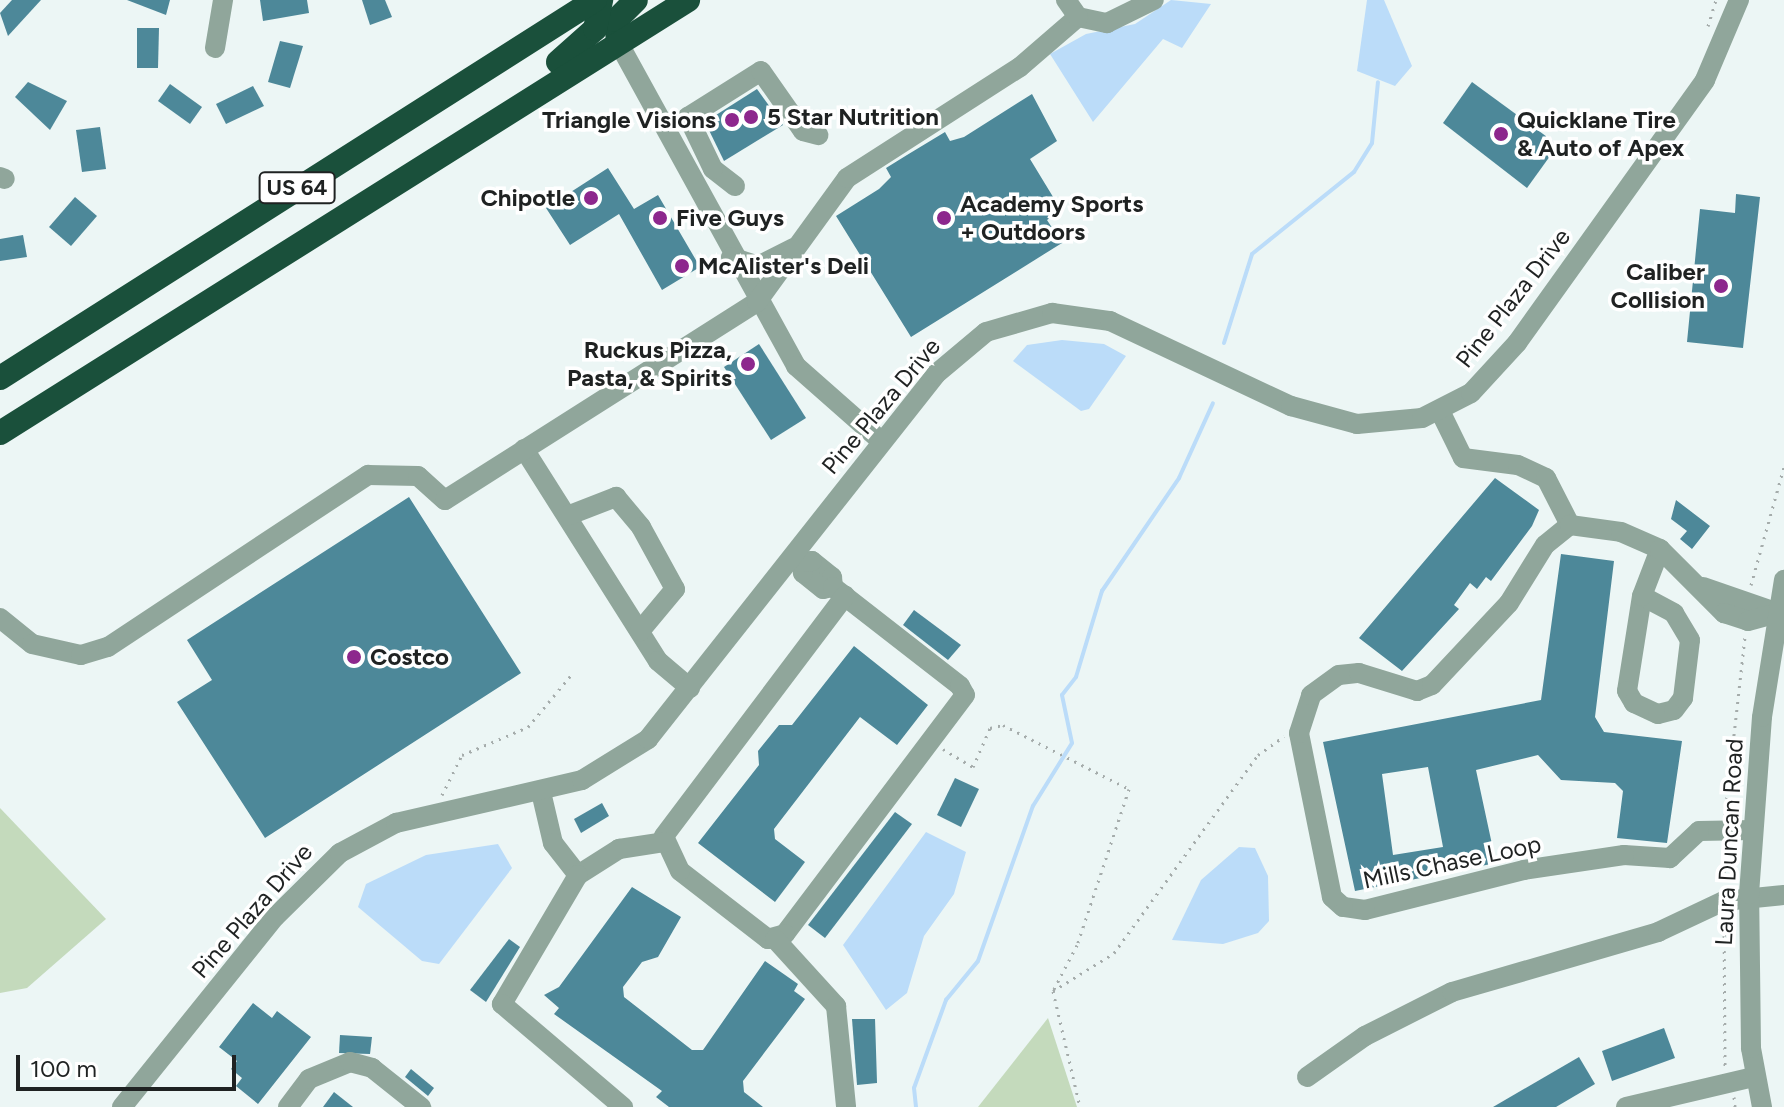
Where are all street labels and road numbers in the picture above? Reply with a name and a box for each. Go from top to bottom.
road number: US 64 [257,170,337,206]
street label: Pine Plaza Drive [1450,223,1576,373]
street label: Pine Plaza Drive [816,332,946,480]
street label: Laura Duncan Road [1709,738,1749,946]
street label: Mills Chase Loop [1360,829,1544,895]
street label: Pine Plaza Drive [186,838,318,984]

